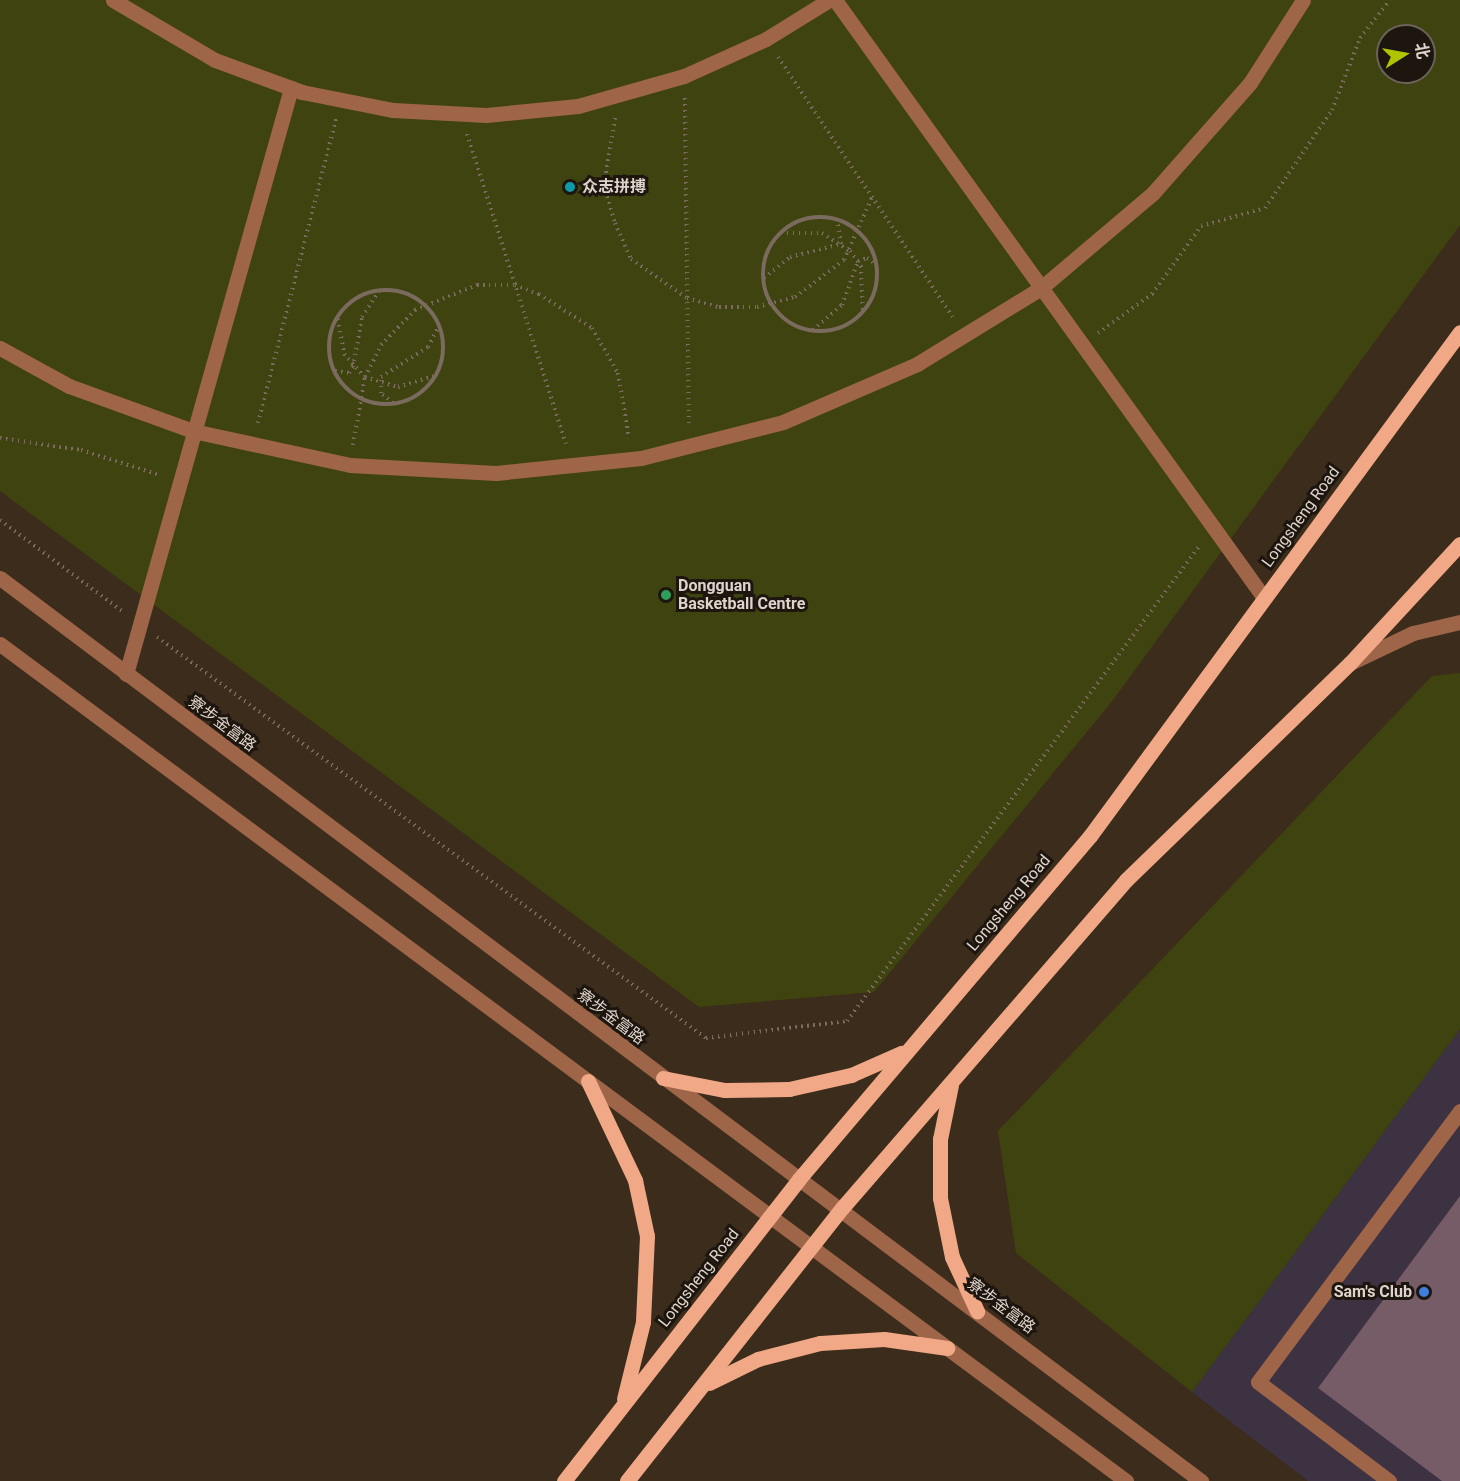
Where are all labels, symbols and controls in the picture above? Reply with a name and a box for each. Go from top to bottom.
north arrow [1376,24,1436,84]
text: 北 [1411,41,1433,61]
place label: 众志拼搏 [582,177,646,197]
marker: 众志拼搏 [563,180,577,194]
street label: Longsheng Road [1258,463,1344,571]
place label: Dongguan Basketball Centre [678,576,805,614]
marker: Dongguan Basketball Centre [659,588,673,602]
street label: 寮步金富路 [184,692,260,756]
street label: Longsheng Road [963,851,1055,955]
street label: 寮步金富路 [573,985,649,1049]
street label: Longsheng Road [655,1225,743,1331]
street label: 寮步金富路 [963,1274,1039,1338]
place label: Sam's Club [1334,1282,1412,1302]
marker: Sam's Club [1417,1285,1431,1299]

